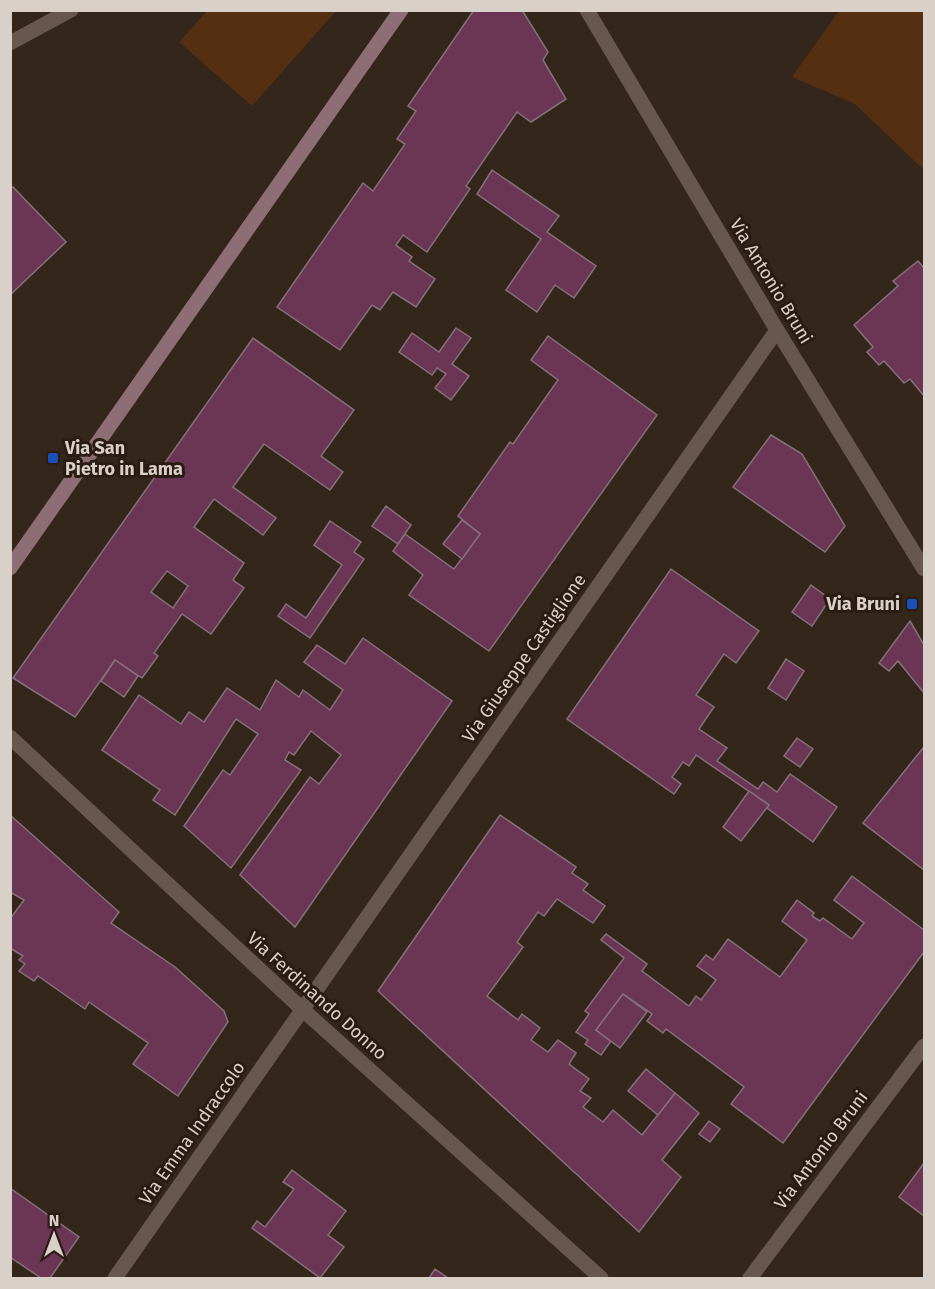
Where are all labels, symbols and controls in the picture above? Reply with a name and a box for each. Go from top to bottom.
street label: Via Antonio Bruni [725,214,817,348]
place label: Via San Pietro in Lama [64,437,183,480]
marker: Via San Pietro in Lama [46,451,60,465]
street label: Via Giuseppe Castiglione [457,569,591,747]
place label: Via Bruni [825,593,900,615]
marker: Via Bruni [905,597,919,611]
street label: Via Ferdinando Donno [243,927,391,1065]
street label: Via Emma Indraccolo [134,1057,250,1209]
street label: Via Antonio Bruni [769,1087,873,1213]
north arrow [24,1205,84,1265]
text: N [49,1211,59,1230]

